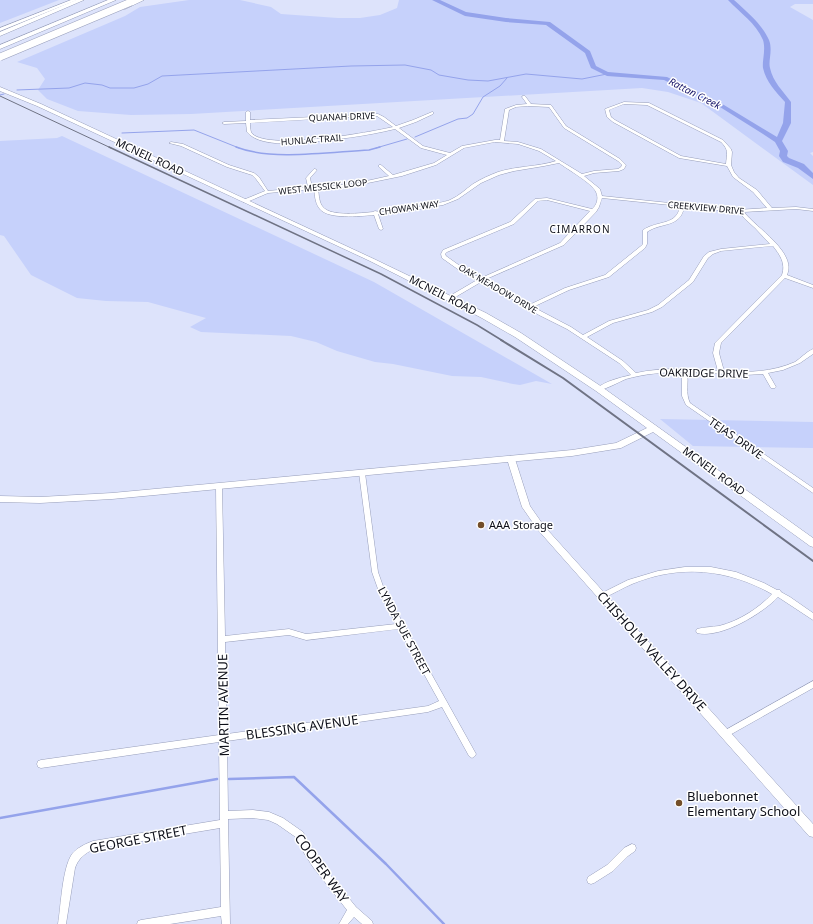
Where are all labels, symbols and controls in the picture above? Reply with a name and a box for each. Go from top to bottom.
water label: Rattan Creek [667,74,724,113]
street label: QUANAH DRIVE [309,109,375,124]
street label: HUNLAC TRAIL [280,131,344,148]
street label: MCNEIL ROAD [113,134,187,179]
street label: WEST MESSICK LOOP [278,175,368,198]
street label: CHOWAN WAY [378,197,441,218]
street label: CREEKVIEW DRIVE [667,198,745,217]
district label: CIMARRON [549,222,611,236]
street label: OAK MEADOW DRIVE [456,261,540,317]
street label: MCNEIL ROAD [407,271,480,318]
street label: OAKRIDGE DRIVE [659,364,749,381]
street label: TEJAS DRIVE [706,413,766,462]
street label: MCNEIL ROAD [680,443,749,498]
place label: AAA Storage [489,517,553,532]
marker: AAA Storage [476,520,486,530]
street label: LYNDA SUE STREET [375,584,434,678]
street label: CHISHOLM VALLEY DRIVE [593,587,711,715]
street label: MARTIN AVENUE [213,654,233,756]
street label: BLESSING AVENUE [245,710,359,744]
place label: Bluebonnet Elementary School [687,787,800,820]
marker: Bluebonnet Elementary School [674,798,684,808]
street label: GEORGE STREET [88,821,189,857]
street label: COOPER WAY [291,830,354,907]

